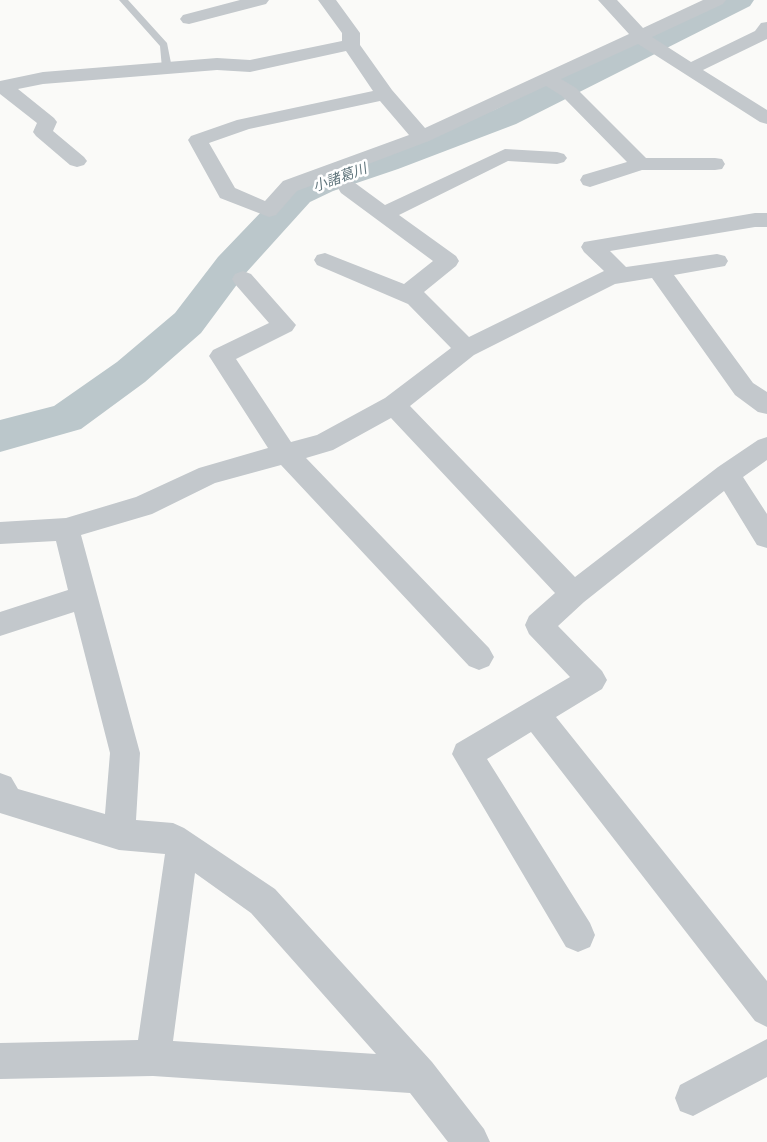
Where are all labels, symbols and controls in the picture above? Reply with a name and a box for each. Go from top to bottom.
water label: 小諸葛川 [311,161,369,195]

